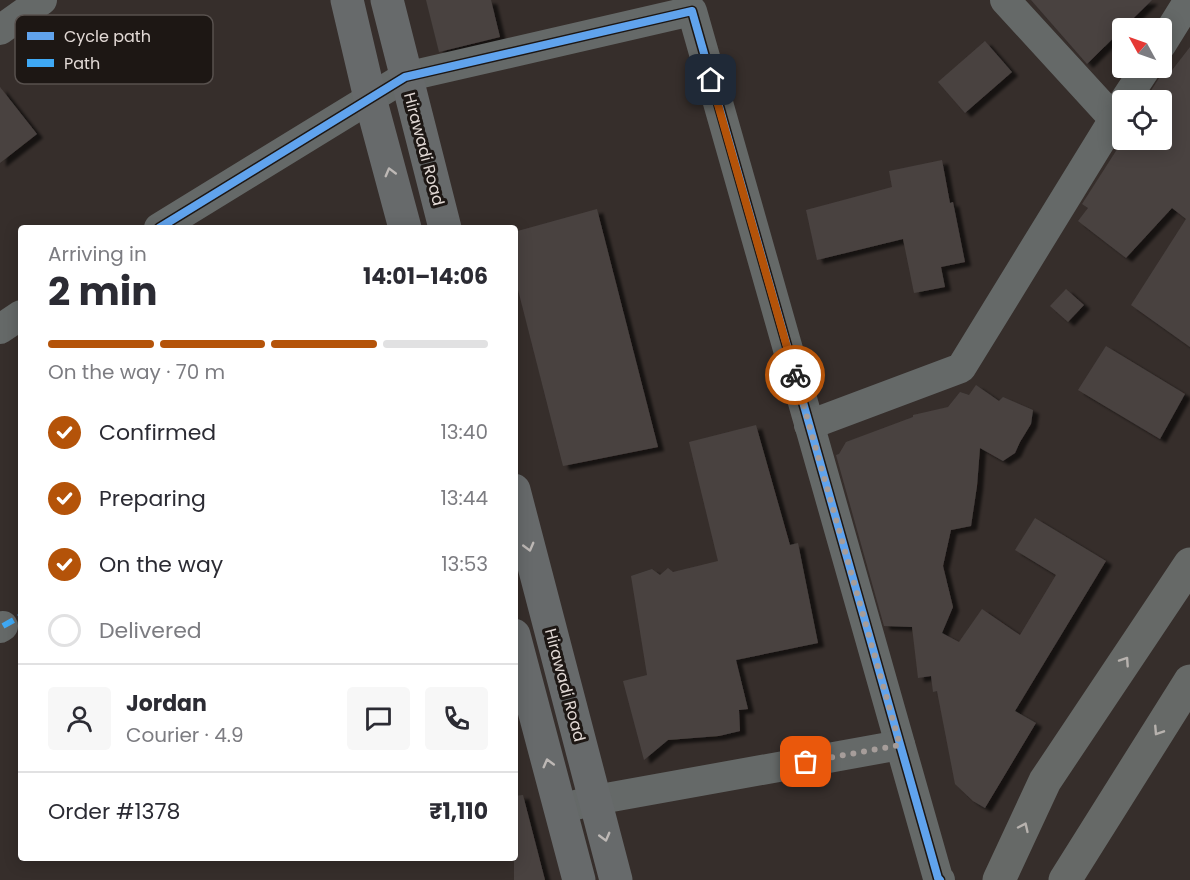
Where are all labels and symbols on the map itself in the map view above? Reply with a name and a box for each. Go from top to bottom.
legend [15,15,213,84]
north arrow [1112,18,1172,78]
text: Cycle path [64,25,151,48]
text: Path [64,52,100,75]
pin [685,54,736,105]
street label: Hirawadi Road [398,90,450,208]
one-way arrow [385,167,397,177]
courier [765,345,825,405]
one-way arrow [522,542,535,552]
street label: Hirawadi Road [539,626,591,744]
one-way arrow [1118,657,1130,667]
one-way arrow [1155,724,1166,735]
pin [780,736,831,787]
one-way arrow [543,758,555,768]
one-way arrow [1016,823,1028,834]
one-way arrow [597,832,610,842]

